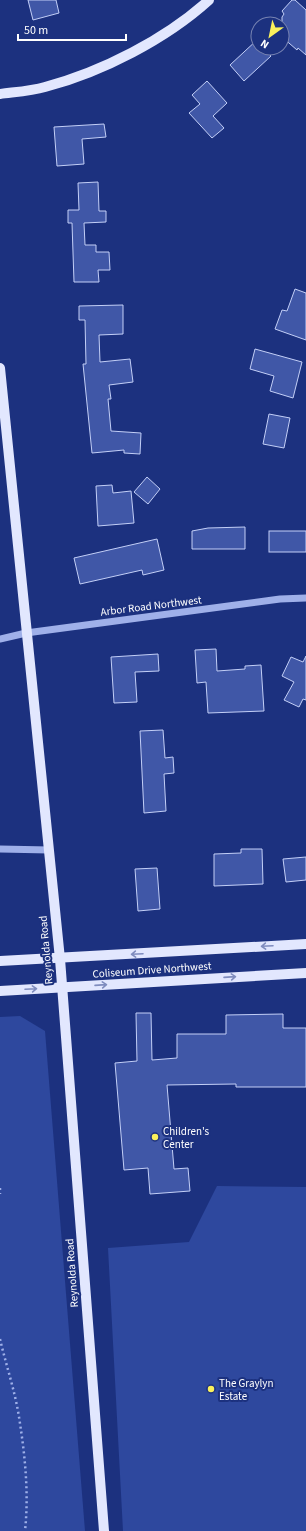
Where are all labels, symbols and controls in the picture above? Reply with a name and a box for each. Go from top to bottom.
scale bar [18,16,126,42]
north arrow [250,16,290,56]
text: 50 m [24,22,48,39]
text: N [258,36,272,52]
street label: Arbor Road Northwest [100,592,203,620]
street label: Reynolda Road [36,915,56,985]
one-way arrow [261,942,274,950]
one-way arrow [131,950,144,957]
street label: Coliseum Drive Northwest [92,958,212,982]
one-way arrow [223,974,236,981]
one-way arrow [94,982,107,989]
one-way arrow [24,986,37,993]
place label: Children's Center [163,1124,210,1152]
marker: Children's Center [150,1132,160,1142]
street label: Reynolda Road [62,1238,82,1308]
place label: The Graylyn Estate [219,1376,274,1404]
marker: The Graylyn Estate [206,1384,216,1394]

